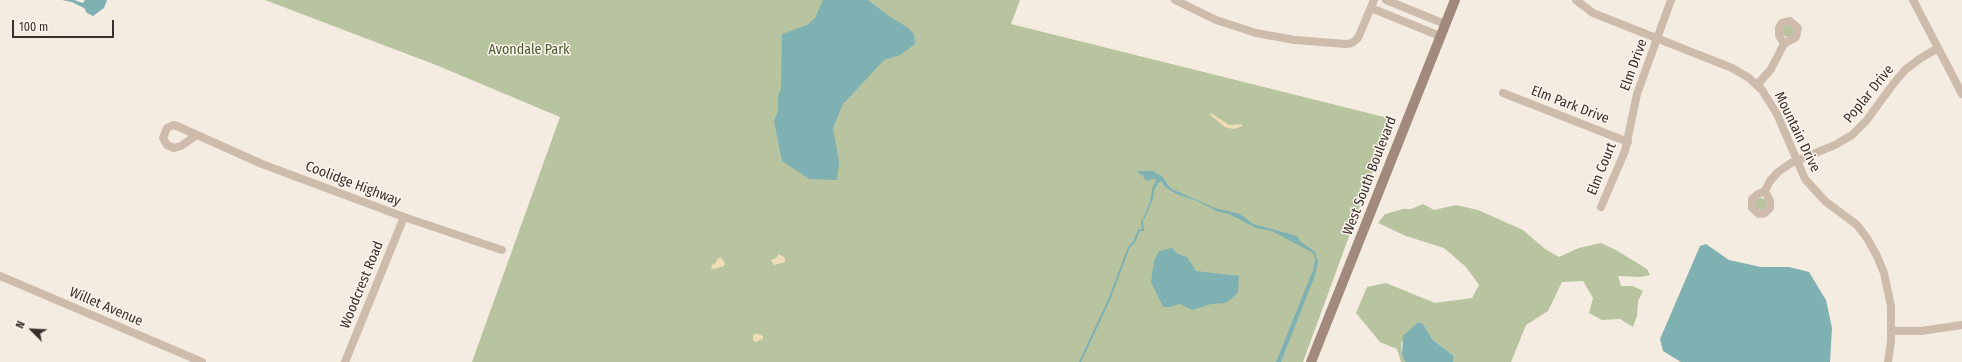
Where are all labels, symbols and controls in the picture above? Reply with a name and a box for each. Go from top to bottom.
scale bar [14,12,116,38]
text: 100 m [19,20,48,34]
street label: Elm Drive [1617,37,1651,93]
park label: Avondale Park [488,42,570,58]
street label: Poplar Drive [1840,62,1898,126]
street label: Elm Park Drive [1529,82,1611,128]
street label: Mountain Drive [1770,89,1824,175]
street label: West South Boulevard [1340,114,1400,238]
street label: Elm Court [1584,140,1620,198]
street label: Coolidge Highway [303,158,403,210]
street label: Woodcrest Road [337,239,387,331]
street label: Willet Avenue [67,284,145,330]
north arrow [12,310,52,350]
text: N [13,319,28,331]

